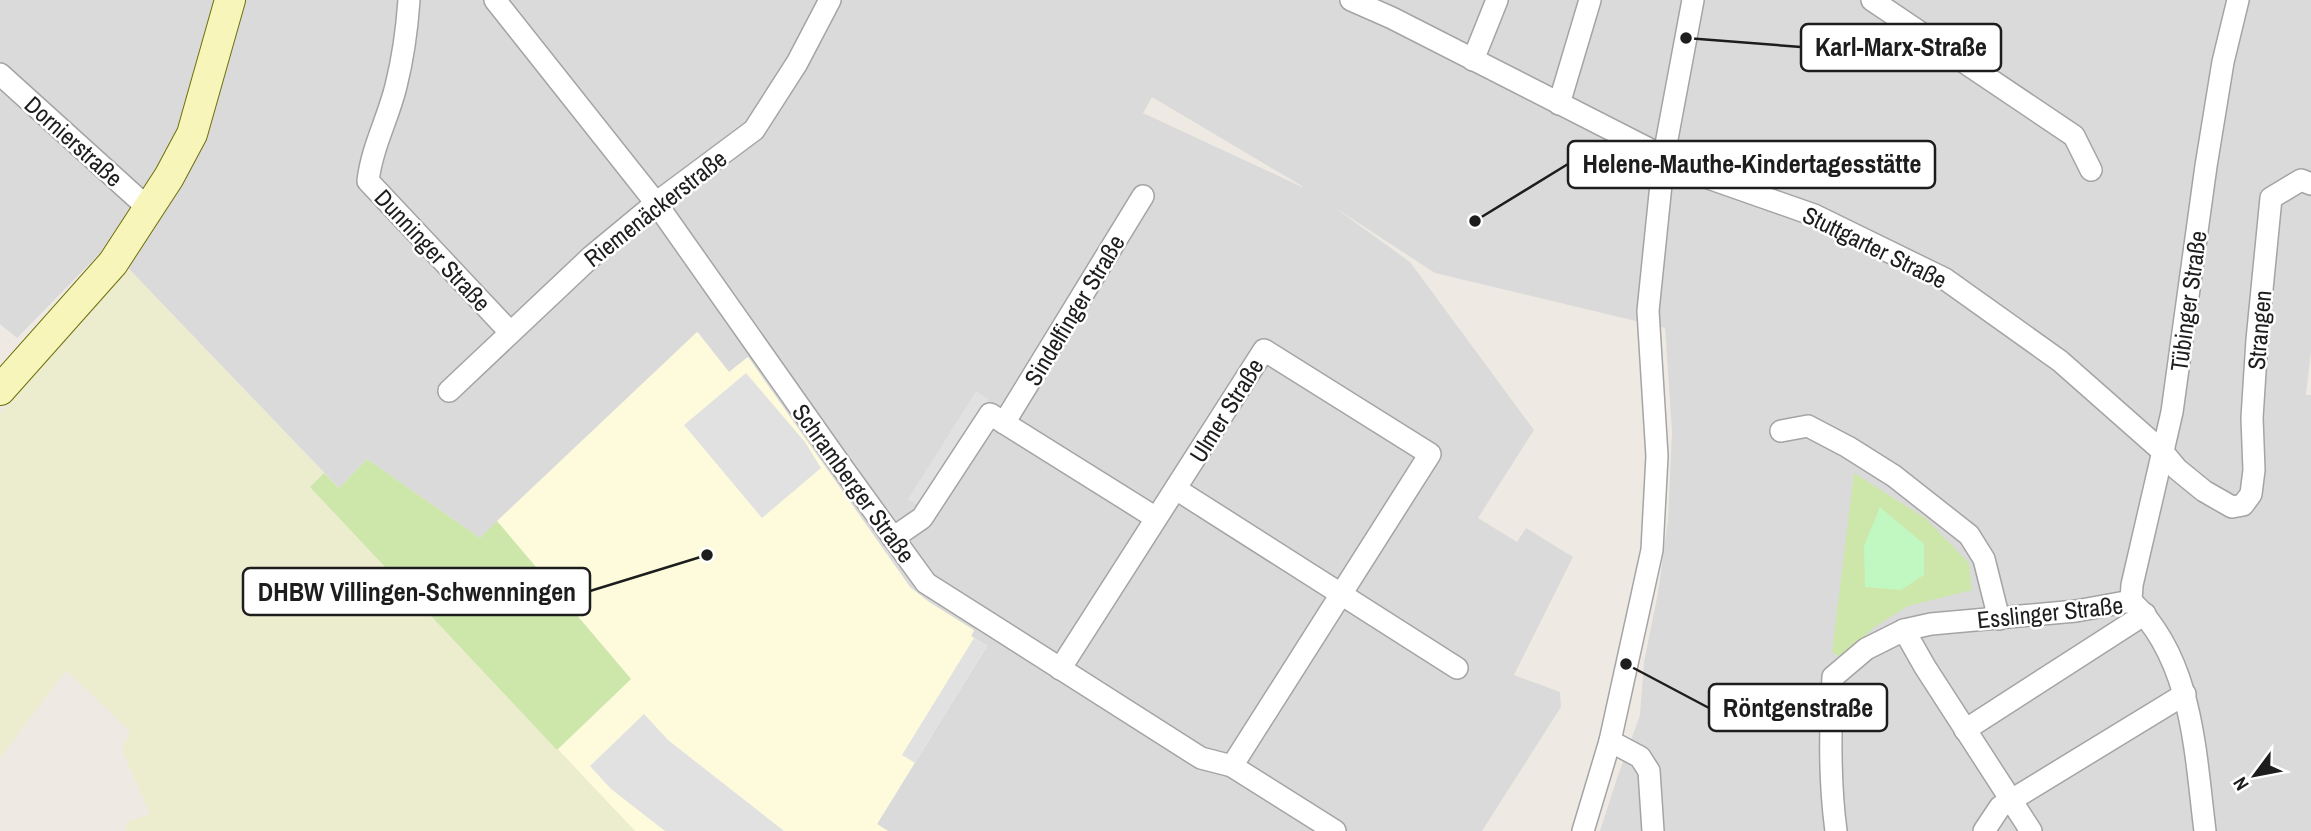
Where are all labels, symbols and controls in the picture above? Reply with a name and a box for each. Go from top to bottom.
callout: Karl-Marx-Straße [1801,24,2001,71]
text: Karl-Marx-Straße [1815,29,1987,64]
street label: Dornierstraße [18,88,130,194]
callout: Helene-Mauthe-Kindertagesstätte [1568,141,1935,188]
street label: Riemenäckerstraße [577,142,733,274]
text: Helene-Mauthe-Kindertagesstätte [1583,146,1921,181]
street label: Dunninger Straße [368,182,498,318]
street label: Stuttgarter Straße [1798,198,1952,296]
street label: Sindelfinger Straße [1016,229,1132,391]
street label: Tübinger Straße [2162,229,2214,373]
street label: Strangen [2240,289,2278,371]
street label: Ulmer Straße [1181,352,1271,468]
street label: Schramberger Straße [785,397,923,569]
callout: DHBW Villingen-Schwenningen [243,568,590,615]
text: DHBW Villingen-Schwenningen [258,574,576,609]
street label: Esslinger Straße [1975,588,2125,636]
callout: Röntgenstraße [1709,684,1887,731]
text: Röntgenstraße [1723,690,1873,725]
north arrow [2220,740,2290,810]
text: N [2227,772,2255,796]

